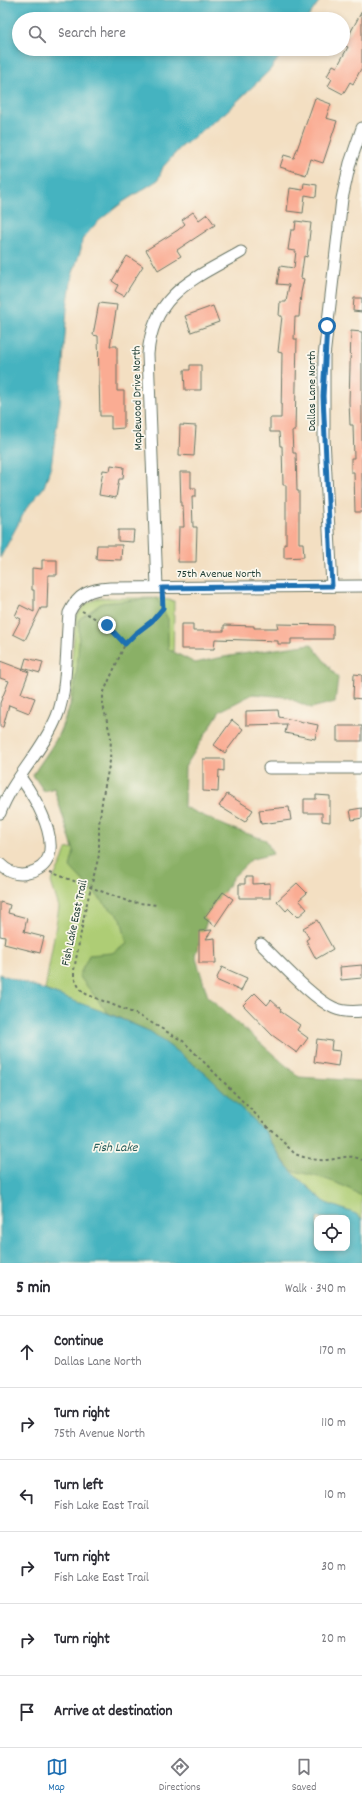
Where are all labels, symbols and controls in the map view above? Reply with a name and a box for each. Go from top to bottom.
search box [12,12,350,56]
icon: search [26,23,48,45]
text: Search here [58,23,126,45]
route start [318,317,336,335]
street label: Maplewood Drive North [129,346,147,450]
street label: Dallas Lane North [304,351,321,431]
street label: 75th Avenue North [177,566,261,583]
route end [98,616,116,634]
street label: Fish Lake East Trail [58,878,92,968]
water label: Fish Lake [92,1139,139,1158]
map controls [314,1215,350,1251]
button: locate [314,1215,350,1251]
text: 5 min [16,1277,50,1301]
text: Walk · 340 m [285,1280,346,1299]
text: Continue [54,1331,103,1353]
icon: ahead [16,1341,38,1363]
text: 170 m [319,1342,346,1361]
text: Dallas Lane North [54,1353,141,1372]
text: Turn right [54,1403,110,1425]
icon: right [16,1413,38,1435]
text: 110 m [321,1414,346,1433]
text: 75th Avenue North [54,1425,145,1444]
text: Turn left [54,1475,103,1497]
icon: left [16,1485,38,1507]
text: 10 m [324,1486,346,1505]
text: Fish Lake East Trail [54,1497,149,1516]
text: Turn right [54,1547,110,1569]
icon: right [16,1557,38,1579]
text: 30 m [321,1558,346,1577]
text: Fish Lake East Trail [54,1569,149,1588]
icon: right [16,1629,38,1651]
text: Turn right [54,1629,110,1651]
text: 20 m [321,1630,346,1649]
icon: arrive [16,1701,38,1723]
text: Arrive at destination [54,1701,172,1723]
tab: Map [46,1756,68,1796]
tab: Directions [159,1756,201,1796]
tab: Saved [292,1756,316,1796]

